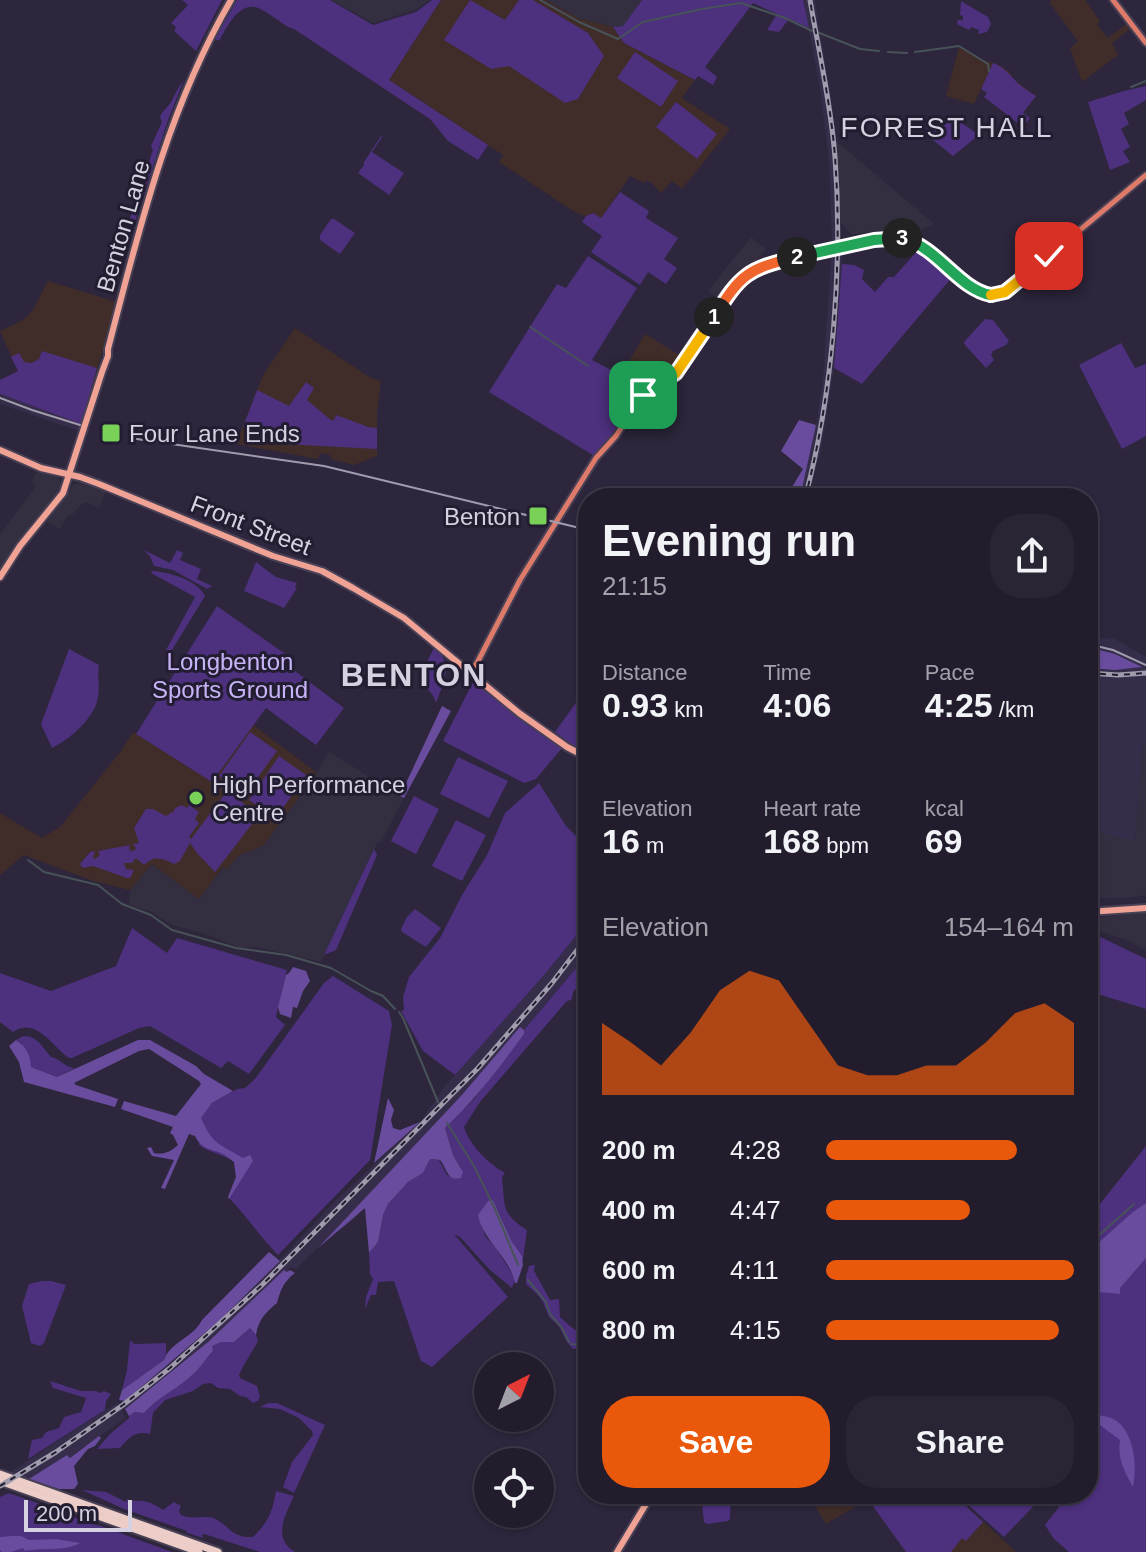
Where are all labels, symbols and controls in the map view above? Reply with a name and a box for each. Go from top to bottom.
district label: FOREST HALL [841,112,1053,143]
street label: Benton Lane [91,157,155,295]
pin: 3 [882,218,922,258]
pin [1015,222,1083,290]
text: 3 [896,225,908,250]
icon: check [1027,234,1071,278]
pin: 2 [777,237,817,277]
text: 2 [791,244,803,269]
pin: 1 [694,297,734,337]
text: 1 [708,304,720,329]
pin [609,361,677,429]
icon: arrive [621,373,665,417]
place label: Four Lane Ends [129,420,300,447]
marker: Four Lane Ends [100,422,122,444]
street label: Front Street [187,490,315,560]
place label: Benton [444,503,520,530]
marker: Benton [527,505,549,527]
button: share [990,514,1074,598]
text: Evening run [602,516,856,565]
text: 21:15 [602,571,667,601]
park label: Longbenton Sports Ground [152,648,308,703]
district label: BENTON [341,657,487,693]
text: Distance [602,660,688,685]
text: Time [763,660,811,685]
text: Pace [925,660,975,685]
text: 0.93 [602,686,668,724]
text: 4:06 [763,686,831,724]
text: 4:25 [925,686,993,724]
text: km [668,697,704,722]
text: /km [993,697,1034,722]
place label: High Performance Centre [212,771,405,826]
marker: High Performance Centre [187,789,205,807]
text: Elevation [602,796,693,821]
text: Heart rate [763,796,861,821]
text: kcal [925,796,964,821]
text: 16 [602,822,640,860]
text: 168 [763,822,820,860]
text: 69 [925,822,962,860]
text: m [640,833,664,858]
text: bpm [820,833,869,858]
text: Elevation [602,912,709,942]
text: 154–164 m [944,912,1074,942]
text: 200 m [602,1135,676,1165]
text: 4:28 [730,1135,781,1165]
text: 400 m [602,1195,676,1225]
text: 4:47 [730,1195,781,1225]
text: 600 m [602,1255,676,1285]
text: 4:11 [730,1255,779,1285]
text: 800 m [602,1315,676,1345]
text: 4:15 [730,1315,781,1345]
north arrow [474,1352,554,1432]
map controls [474,1352,554,1528]
button: Save [602,1396,830,1488]
button: Share [846,1396,1074,1488]
button: locate [474,1448,554,1528]
scale bar [24,1496,132,1532]
text: 200 m [36,1501,97,1526]

